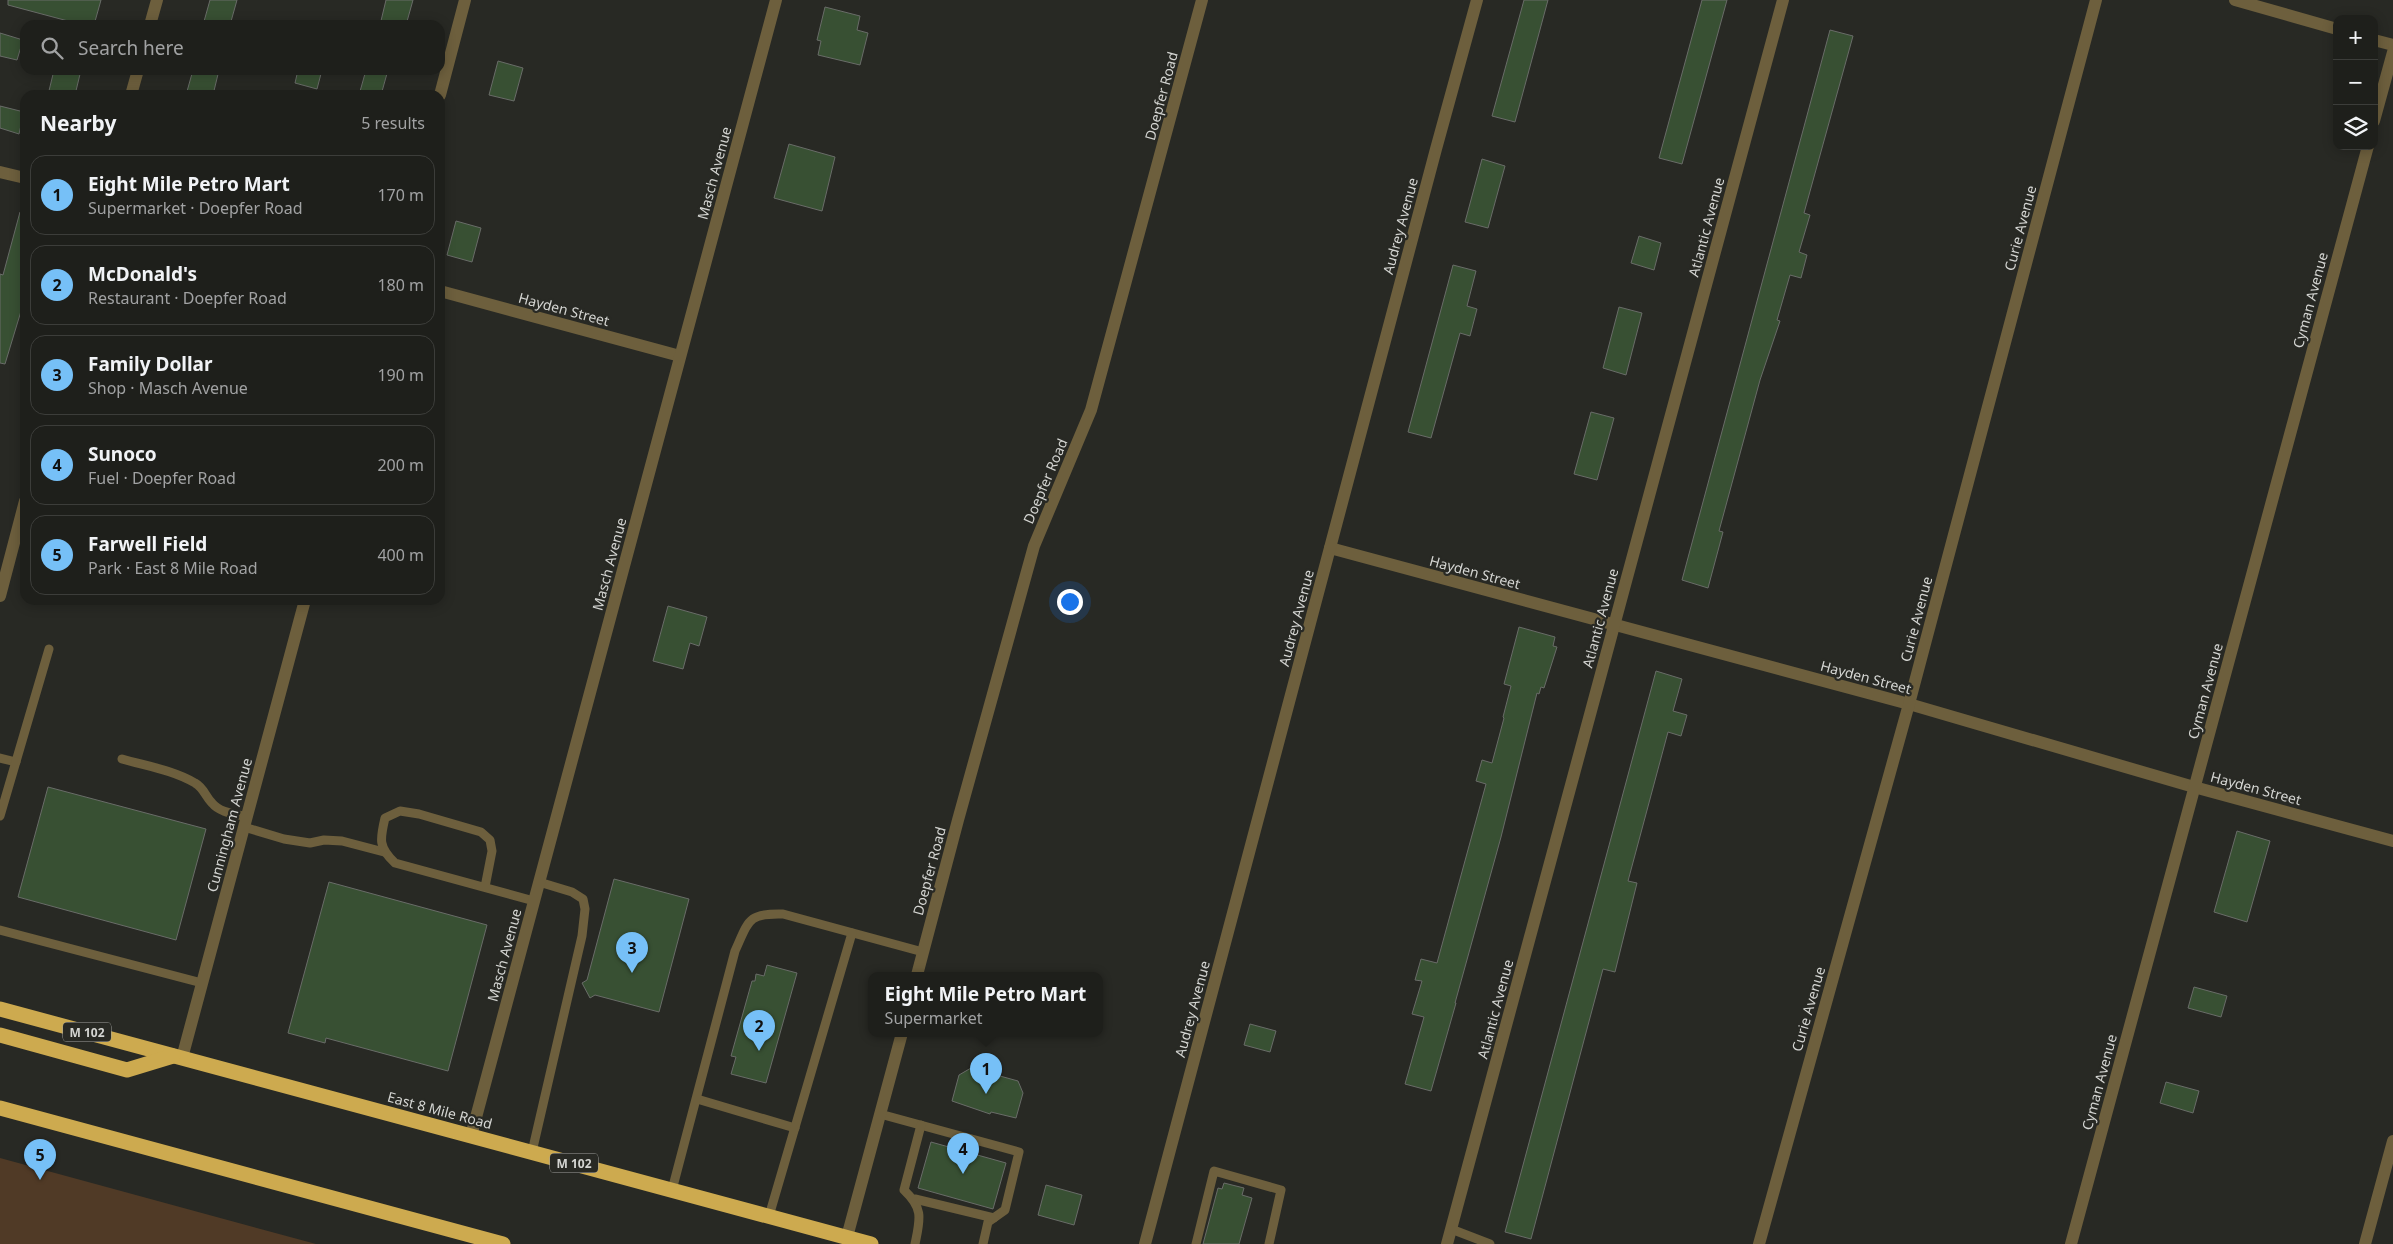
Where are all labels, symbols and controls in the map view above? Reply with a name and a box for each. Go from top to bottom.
map controls [2333,15,2378,150]
button: + [2333,15,2378,60]
search box [20,20,445,75]
icon: search [38,34,66,62]
text: Search here [78,35,184,61]
street label: Doepfer Road [1140,50,1182,142]
button: − [2333,60,2378,105]
button: layers [2333,105,2378,150]
text: Nearby [40,109,116,137]
text: 5 results [361,112,425,134]
street label: Masch Avenue [692,124,736,222]
text: Eight Mile Petro Mart [88,171,290,197]
street label: Atlantic Avenue [1684,175,1728,279]
street label: Audrey Avenue [1378,176,1422,276]
street label: Curie Avenue [1999,183,2041,273]
text: 1 [52,184,62,206]
text: 170 m [377,184,424,206]
text: Supermarket · Doepfer Road [88,197,303,219]
street label: Cyman Avenue [2288,250,2332,350]
text: McDonald's [88,261,197,287]
text: 2 [52,274,62,296]
text: 180 m [377,274,424,296]
text: Restaurant · Doepfer Road [88,287,287,309]
street label: Hayden Street [516,288,612,330]
text: Family Dollar [88,351,212,377]
text: 3 [52,364,62,386]
text: 190 m [377,364,424,386]
text: Shop · Masch Avenue [88,377,248,399]
street label: Doepfer Road [1018,435,1072,527]
text: Sunoco [88,441,157,467]
text: 4 [52,454,62,476]
text: 200 m [377,454,424,476]
text: Fuel · Doepfer Road [88,467,236,489]
street label: Masch Avenue [587,515,631,613]
text: Farwell Field [88,531,207,557]
text: 5 [52,544,62,566]
text: 400 m [377,544,424,566]
street label: Hayden Street [1427,551,1523,593]
text: Park · East 8 Mile Road [88,557,258,579]
street label: Atlantic Avenue [1578,566,1622,670]
street label: Audrey Avenue [1274,568,1318,668]
street label: Curie Avenue [1895,574,1937,664]
your location [1057,589,1083,615]
street label: Cyman Avenue [2183,641,2227,741]
street label: Hayden Street [1818,656,1914,698]
street label: Cunningham Avenue [202,756,256,894]
street label: Hayden Street [2208,767,2304,809]
street label: Doepfer Road [908,825,950,917]
street label: Masch Avenue [482,906,526,1004]
pin: 3 [616,932,648,973]
street label: Atlantic Avenue [1473,957,1517,1061]
street label: Audrey Avenue [1170,959,1214,1059]
street label: Curie Avenue [1787,964,1829,1054]
popup [868,972,1103,1037]
text: Eight Mile Petro Mart [885,981,1086,1007]
text: Supermarket [885,1007,983,1029]
pin: 2 [743,1010,775,1051]
road number: M 102 [63,1022,111,1042]
street label: Cyman Avenue [2077,1032,2121,1132]
pin: 1 [970,1053,1002,1094]
street label: East 8 Mile Road [385,1087,495,1133]
pin: 4 [947,1133,979,1174]
pin: 5 [24,1139,56,1180]
road number: M 102 [550,1154,598,1172]

